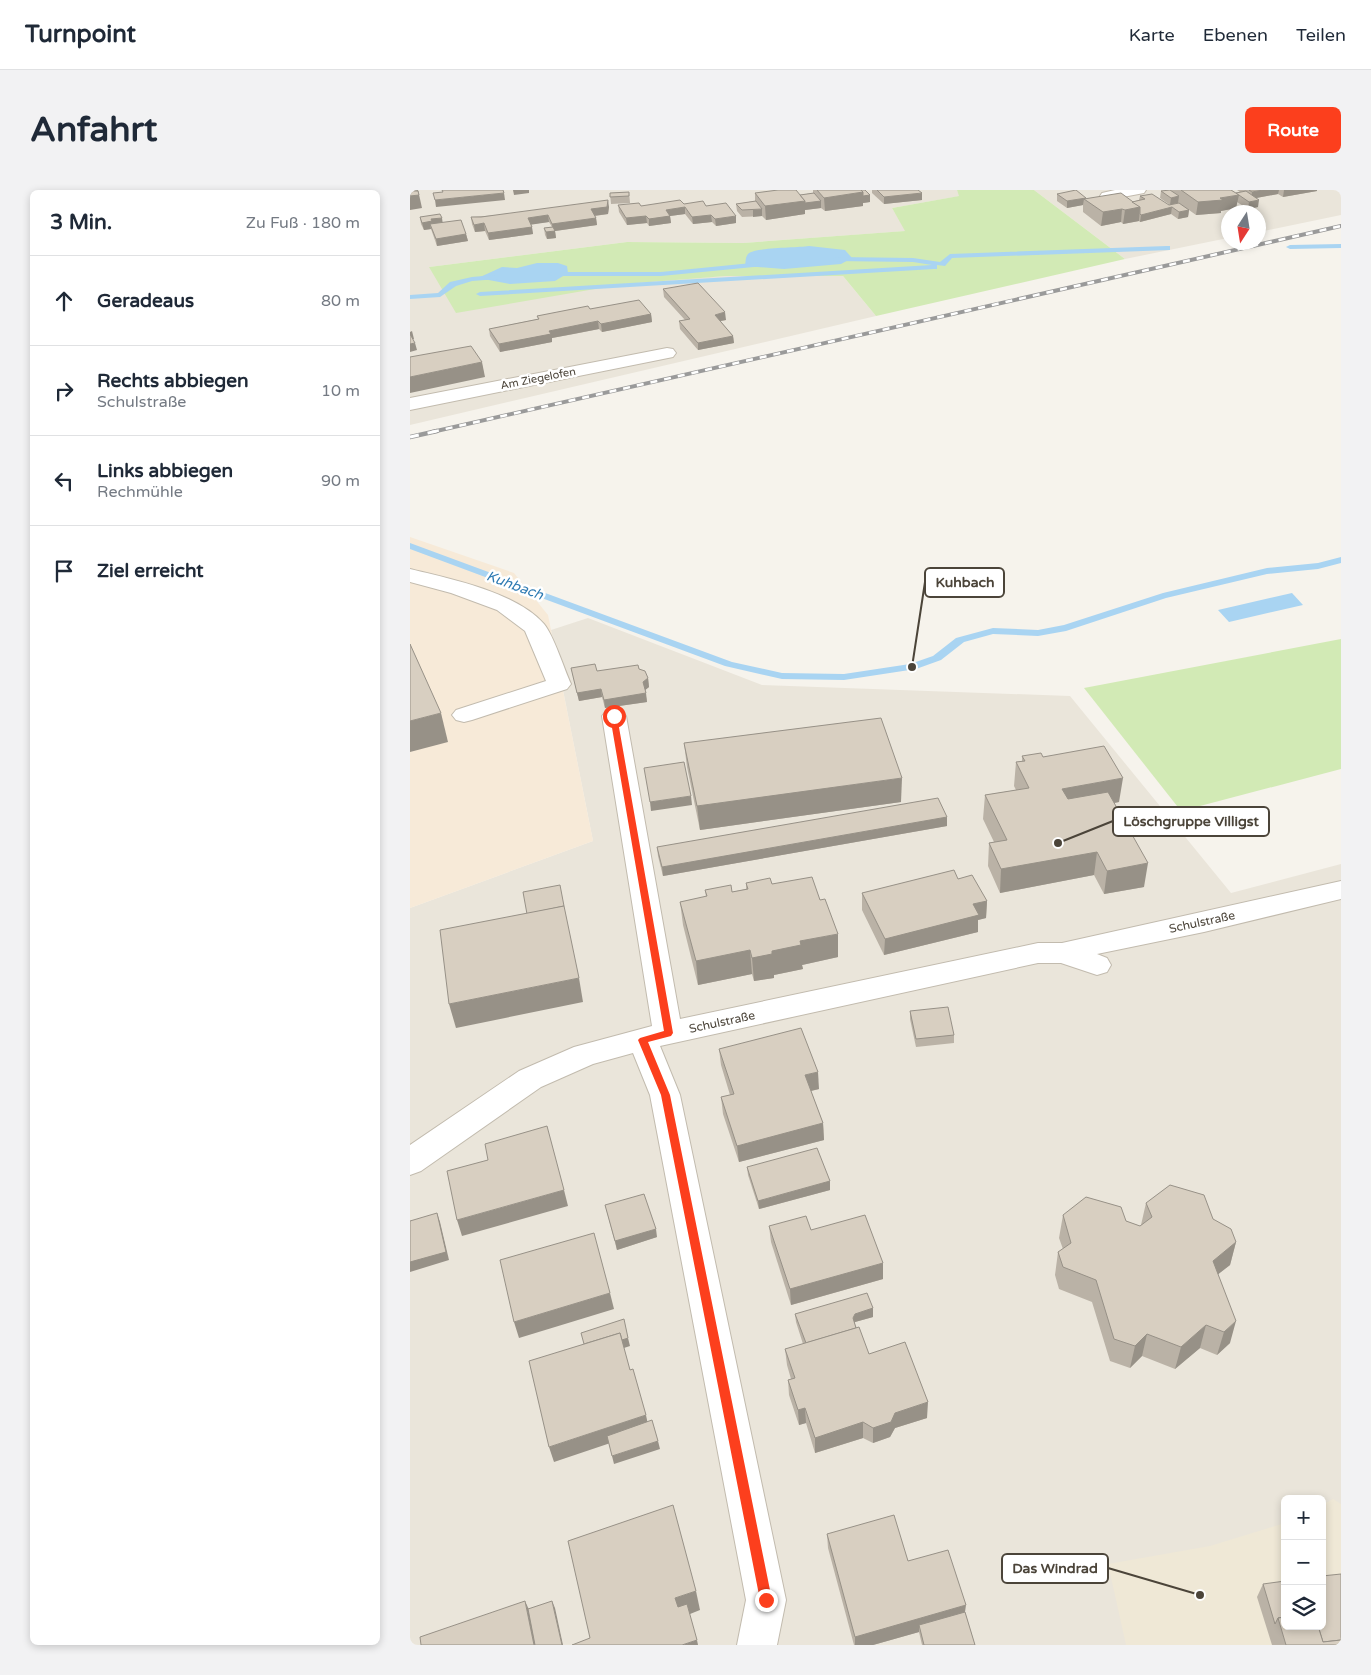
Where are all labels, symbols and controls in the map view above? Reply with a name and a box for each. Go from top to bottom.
text: Turnpoint [25,20,136,49]
text: Karte [1129,24,1175,46]
text: Ebenen [1203,24,1268,46]
text: Teilen [1296,24,1346,46]
button: Route [1245,107,1341,153]
text: Anfahrt [30,109,157,151]
north arrow [1221,205,1266,250]
text: 3 Min. [50,210,112,235]
text: Zu Fuß · 180 m [246,213,360,233]
icon: ahead [50,287,78,315]
text: Geradeaus [97,290,194,312]
text: 80 m [321,291,360,311]
street label: Am Ziegelofen [499,365,577,392]
text: Rechts abbiegen [97,370,249,392]
icon: right [50,377,78,405]
text: 10 m [321,381,360,401]
text: Schulstraße [97,392,186,412]
text: Links abbiegen [97,460,233,482]
icon: left [50,467,78,495]
text: 90 m [321,471,360,491]
text: Rechmühle [97,482,183,502]
icon: arrive [50,557,78,585]
text: Ziel erreicht [97,560,204,582]
water label: Kuhbach [484,567,546,604]
callout: Kuhbach [925,568,1004,597]
text: Kuhbach [935,574,995,591]
route start [603,705,626,728]
callout: Löschgruppe Villigst [1113,807,1269,836]
text: Löschgruppe Villigst [1123,813,1259,830]
street label: Schulstraße [1168,908,1236,936]
street label: Schulstraße [688,1008,756,1036]
map controls [1281,1495,1326,1630]
button: + [1281,1495,1326,1540]
button: − [1281,1540,1326,1585]
callout: Das Windrad [1002,1554,1108,1583]
text: Das Windrad [1012,1560,1098,1577]
button: layers [1281,1585,1326,1630]
route end [755,1589,778,1612]

